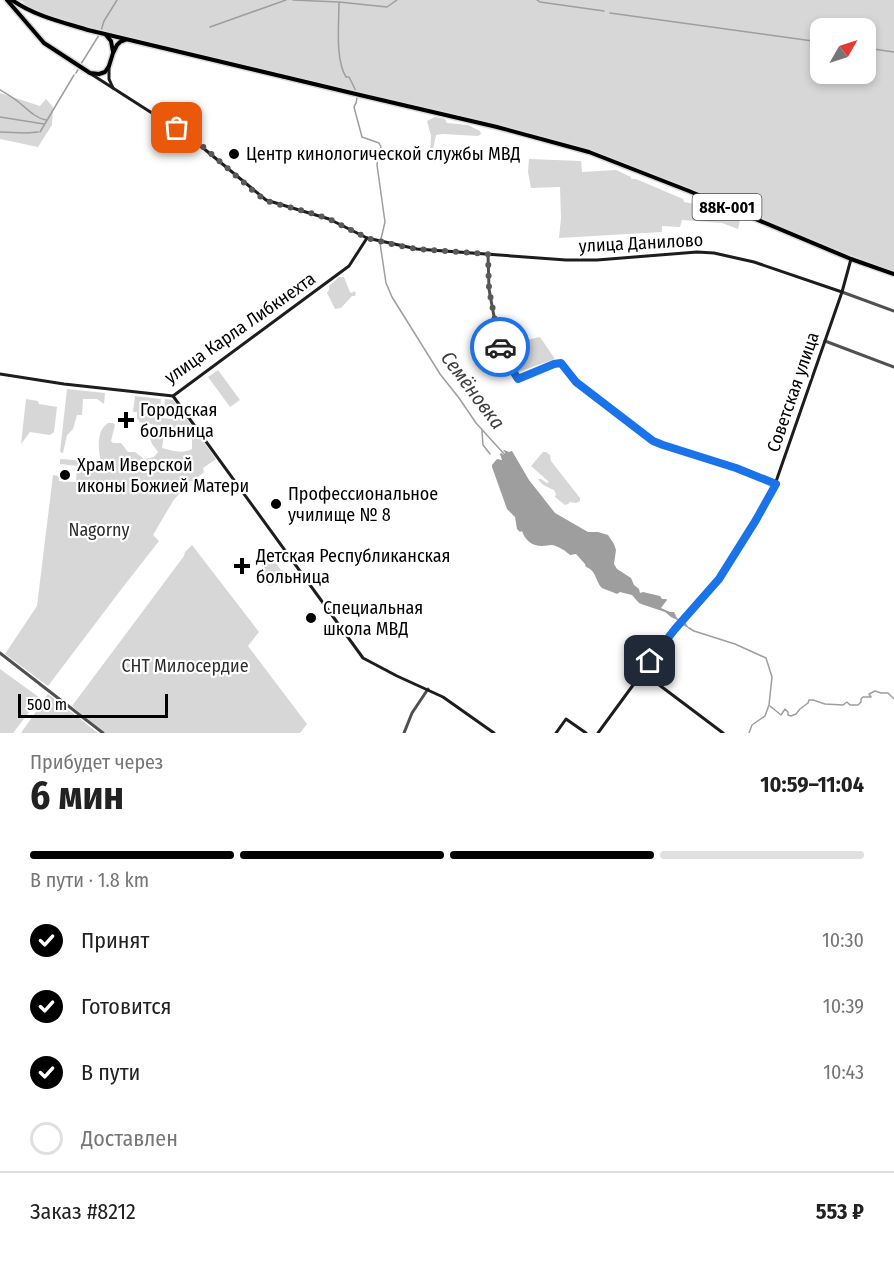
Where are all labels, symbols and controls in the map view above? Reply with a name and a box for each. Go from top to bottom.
north arrow [810,18,876,84]
map controls [810,18,876,84]
pin [151,102,202,153]
icon: bag [160,111,193,144]
place label: Центр кинологической службы МВД [246,143,521,165]
marker: Центр кинологической службы МВД [227,147,241,161]
road number: 88К-001 [692,194,762,220]
street label: улица Данилово [578,229,704,257]
street label: улица Карла Либкнехта [160,268,320,388]
courier [470,317,530,377]
street label: Советская улица [762,329,824,455]
icon: car [484,331,517,364]
water label: Семёновка [436,346,510,434]
place label: Городская больница [140,399,217,442]
marker: Городская больница [117,411,135,429]
place label: Храм Иверской иконы Божией Матери [77,454,249,497]
marker: Храм Иверской иконы Божией Матери [58,468,72,482]
place label: Профессиональное училище № 8 [288,483,438,526]
marker: Профессиональное училище № 8 [269,497,283,511]
park label: Nagorny [69,519,129,541]
place label: Детская Республиканская больница [255,545,451,588]
marker: Детская Республиканская больница [233,557,251,575]
place label: Специальная школа МВД [323,597,423,640]
marker: Специальная школа МВД [304,611,318,625]
pin [624,635,675,686]
icon: home [633,644,666,677]
park label: СНТ Милосердие [121,655,249,677]
scale bar [18,691,168,718]
text: 500 m [27,695,67,714]
text: Прибудет через [30,750,163,774]
text: 10:59–11:04 [760,771,864,798]
text: 6 мин [30,773,124,819]
text: В пути · 1.8 km [30,868,149,892]
icon: check [30,924,63,957]
text: Принят [81,927,149,954]
text: 10:30 [822,928,864,952]
icon: check [30,990,63,1023]
text: Готовится [81,993,172,1020]
text: 10:39 [823,994,864,1018]
icon: check [30,1056,63,1089]
text: В пути [81,1059,140,1086]
text: 10:43 [823,1060,864,1084]
text: Доставлен [81,1125,178,1152]
text: Заказ #8212 [30,1198,136,1225]
text: 553 ₽ [816,1198,864,1225]

